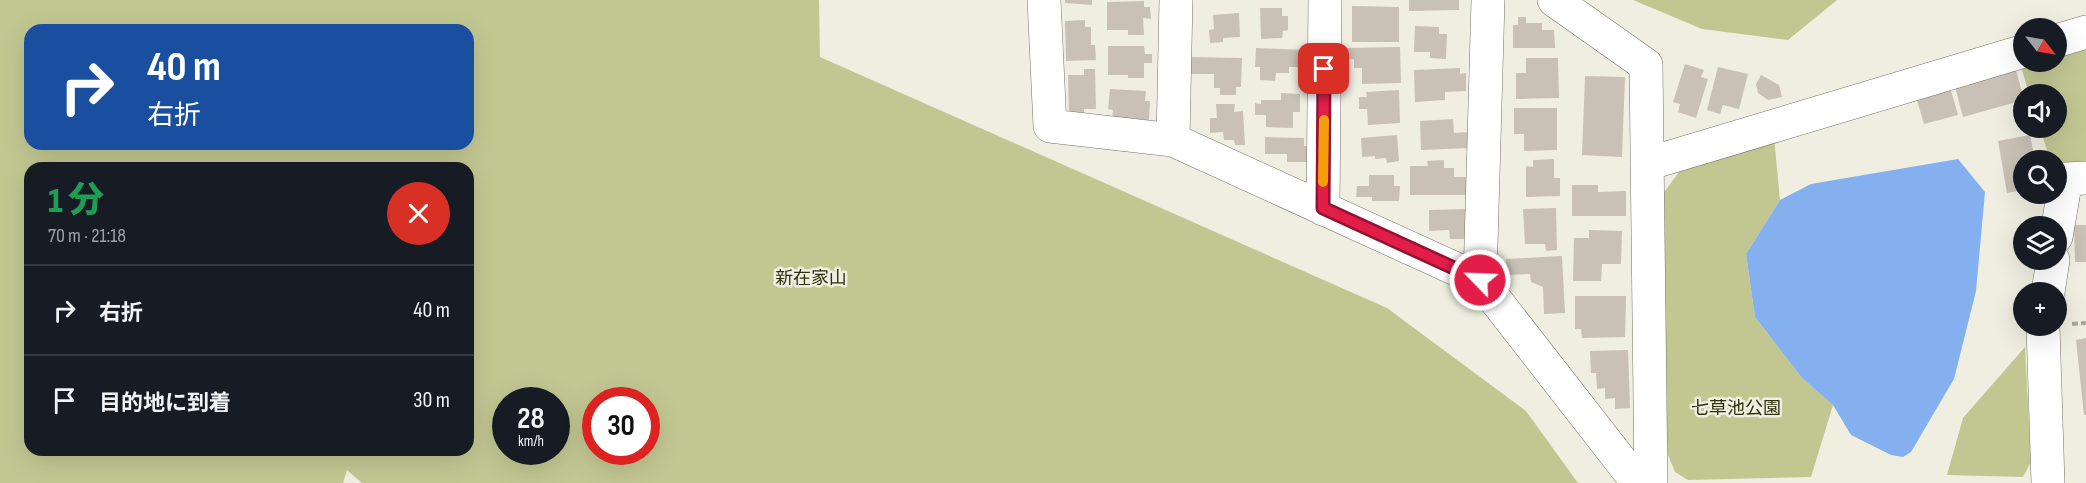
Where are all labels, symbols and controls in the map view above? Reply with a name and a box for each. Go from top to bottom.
north arrow [2013,18,2067,72]
map controls [2013,18,2067,336]
text: 40 m [147,42,221,93]
pin [1298,43,1349,94]
icon: right [48,48,126,126]
icon: arrive [1307,52,1340,85]
button: sound [2013,84,2067,138]
text: 右折 [147,100,201,132]
button: search [2013,150,2067,204]
text: 1 分 [48,180,104,223]
button: close [387,182,450,245]
button: layers [2013,216,2067,270]
text: 70 m · 21:18 [48,224,126,248]
position arrow [1448,248,1512,312]
park label: 新在家山 [775,268,847,289]
button: + [2013,282,2067,336]
icon: right [48,294,81,327]
text: 40 m [413,297,450,324]
text: 右折 [99,300,143,327]
icon: arrive [48,384,81,417]
text: 30 m [413,387,450,414]
speed limit sign: 30 [582,387,660,465]
text: 目的地に到着 [99,390,231,417]
park label: 七草池公園 [1691,398,1781,419]
text: 28 [517,401,545,437]
text: km/h [518,432,544,451]

